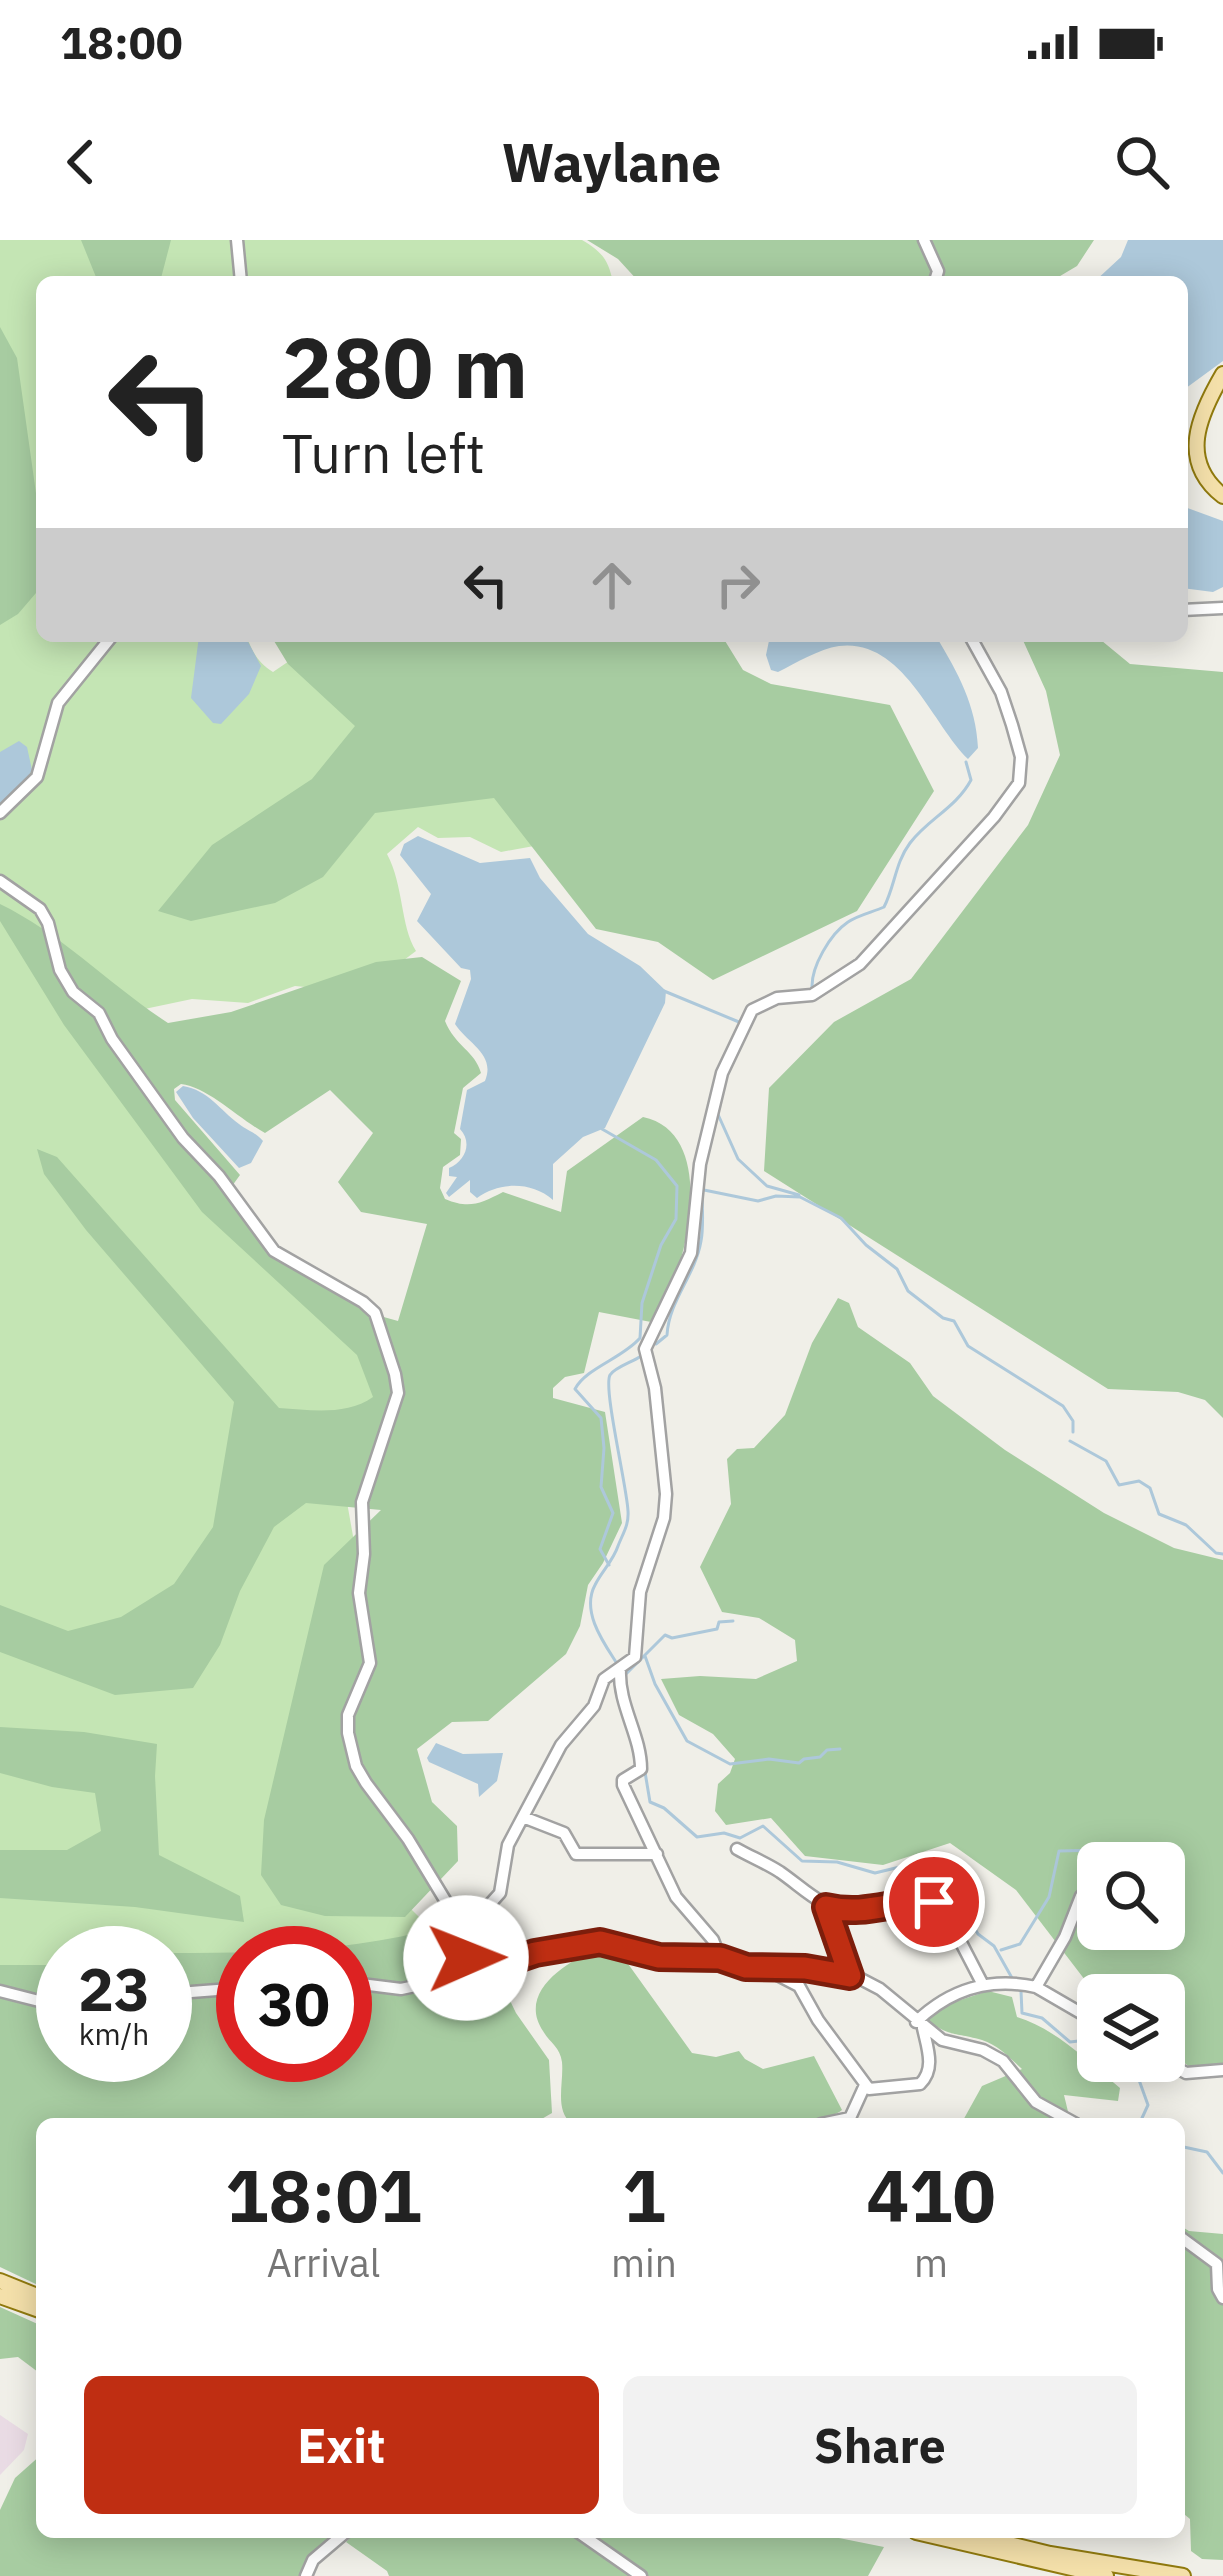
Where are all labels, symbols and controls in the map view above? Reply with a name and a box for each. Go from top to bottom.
text: 18:00 [60,13,183,71]
text: Waylane [502,127,721,197]
icon: back [48,129,114,195]
icon: search [1109,129,1175,195]
text: 280 m [282,312,528,421]
icon: left [84,324,240,480]
text: Turn left [282,418,485,488]
icon: left [453,552,519,618]
icon: ahead [579,552,645,618]
icon: right [705,552,771,618]
map controls [1077,1842,1185,2082]
button: search [1077,1842,1185,1950]
pin [883,1851,985,1953]
icon: arrive [901,1869,967,1935]
position arrow [403,1895,529,2021]
speed limit sign: 30 [216,1926,372,2082]
text: 23 [78,1949,150,2028]
button: layers [1077,1974,1185,2082]
text: km/h [79,2014,149,2053]
text: 18:01 [225,2148,422,2242]
text: 1 [622,2148,666,2242]
text: 410 [866,2148,996,2242]
text: Arrival [267,2237,380,2288]
text: min [611,2237,677,2288]
text: m [914,2237,948,2288]
button: Exit [84,2376,599,2514]
button: Share [623,2376,1137,2514]

